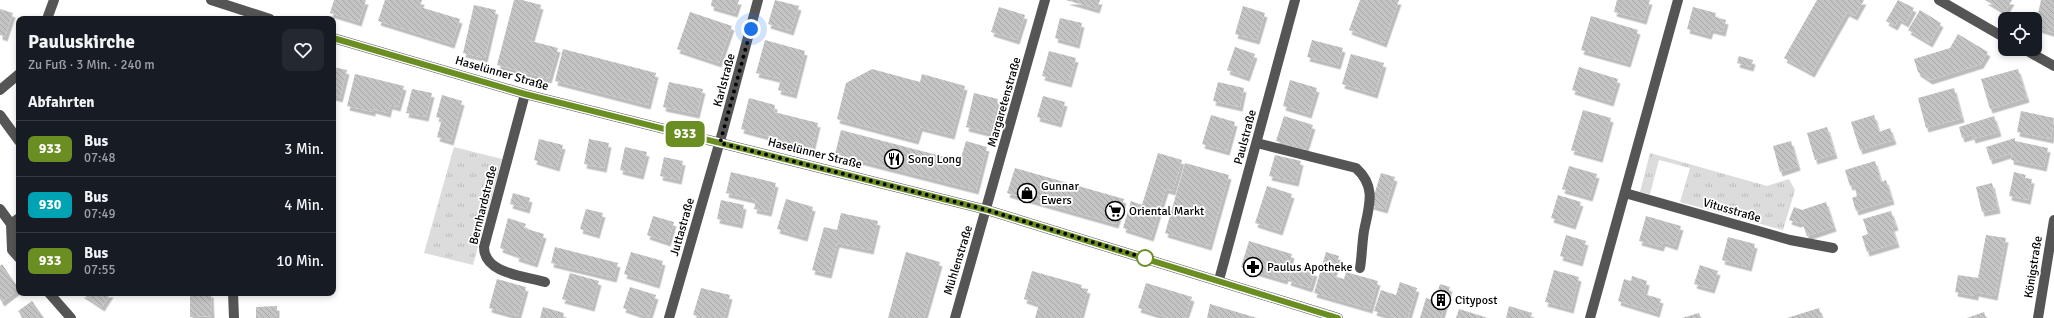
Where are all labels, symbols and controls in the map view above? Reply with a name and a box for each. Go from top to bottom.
map controls [1998,12,2042,56]
button: locate [1998,12,2042,56]
your location [741,19,761,39]
button: heart [282,29,324,71]
text: Pauluskirche [28,30,135,54]
street label: Karlstraße [710,52,739,108]
street label: Haselünner Straße [453,53,550,94]
street label: Margaretenstraße [984,55,1024,149]
text: Zu Fuß · 3 Min. · 240 m [28,57,155,73]
text: Abfahrten [28,93,95,111]
street label: Paulstraße [1231,108,1260,166]
line badge: 933 [662,121,708,147]
text: 933 [674,125,696,142]
text: Bus [84,132,108,150]
street label: Haselünner Straße [766,135,863,172]
text: 933 [39,140,61,157]
text: 3 Min. [284,140,324,158]
restaurant icon: Song Long [883,148,905,170]
text: 07:48 [84,150,116,166]
place label: Song Long [908,152,962,167]
street label: Bernhardstraße [466,164,501,246]
place label: Gunnar Ewers [1041,179,1079,208]
shop icon: Gunnar Ewers [1016,182,1038,204]
text: Bus [84,188,108,206]
street label: Vitusstraße [1701,195,1763,226]
text: 930 [39,196,61,213]
text: 4 Min. [284,196,324,214]
street label: Juttastraße [667,196,698,258]
supermarket icon: Oriental Markt [1104,200,1126,222]
place label: Oriental Markt [1129,204,1204,219]
text: 07:49 [84,206,116,222]
street label: Mühlenstraße [941,223,976,297]
street label: Königstraße [2021,235,2046,299]
text: Bus [84,244,108,262]
unlabelled marker [1136,249,1154,267]
text: 933 [39,252,61,269]
text: 10 Min. [276,252,324,270]
pharmacy icon: Paulus Apotheke [1242,256,1264,278]
place label: Paulus Apotheke [1267,260,1352,275]
text: 07:55 [84,262,116,278]
building icon: Citypost [1430,289,1452,311]
place label: Citypost [1455,293,1497,308]

